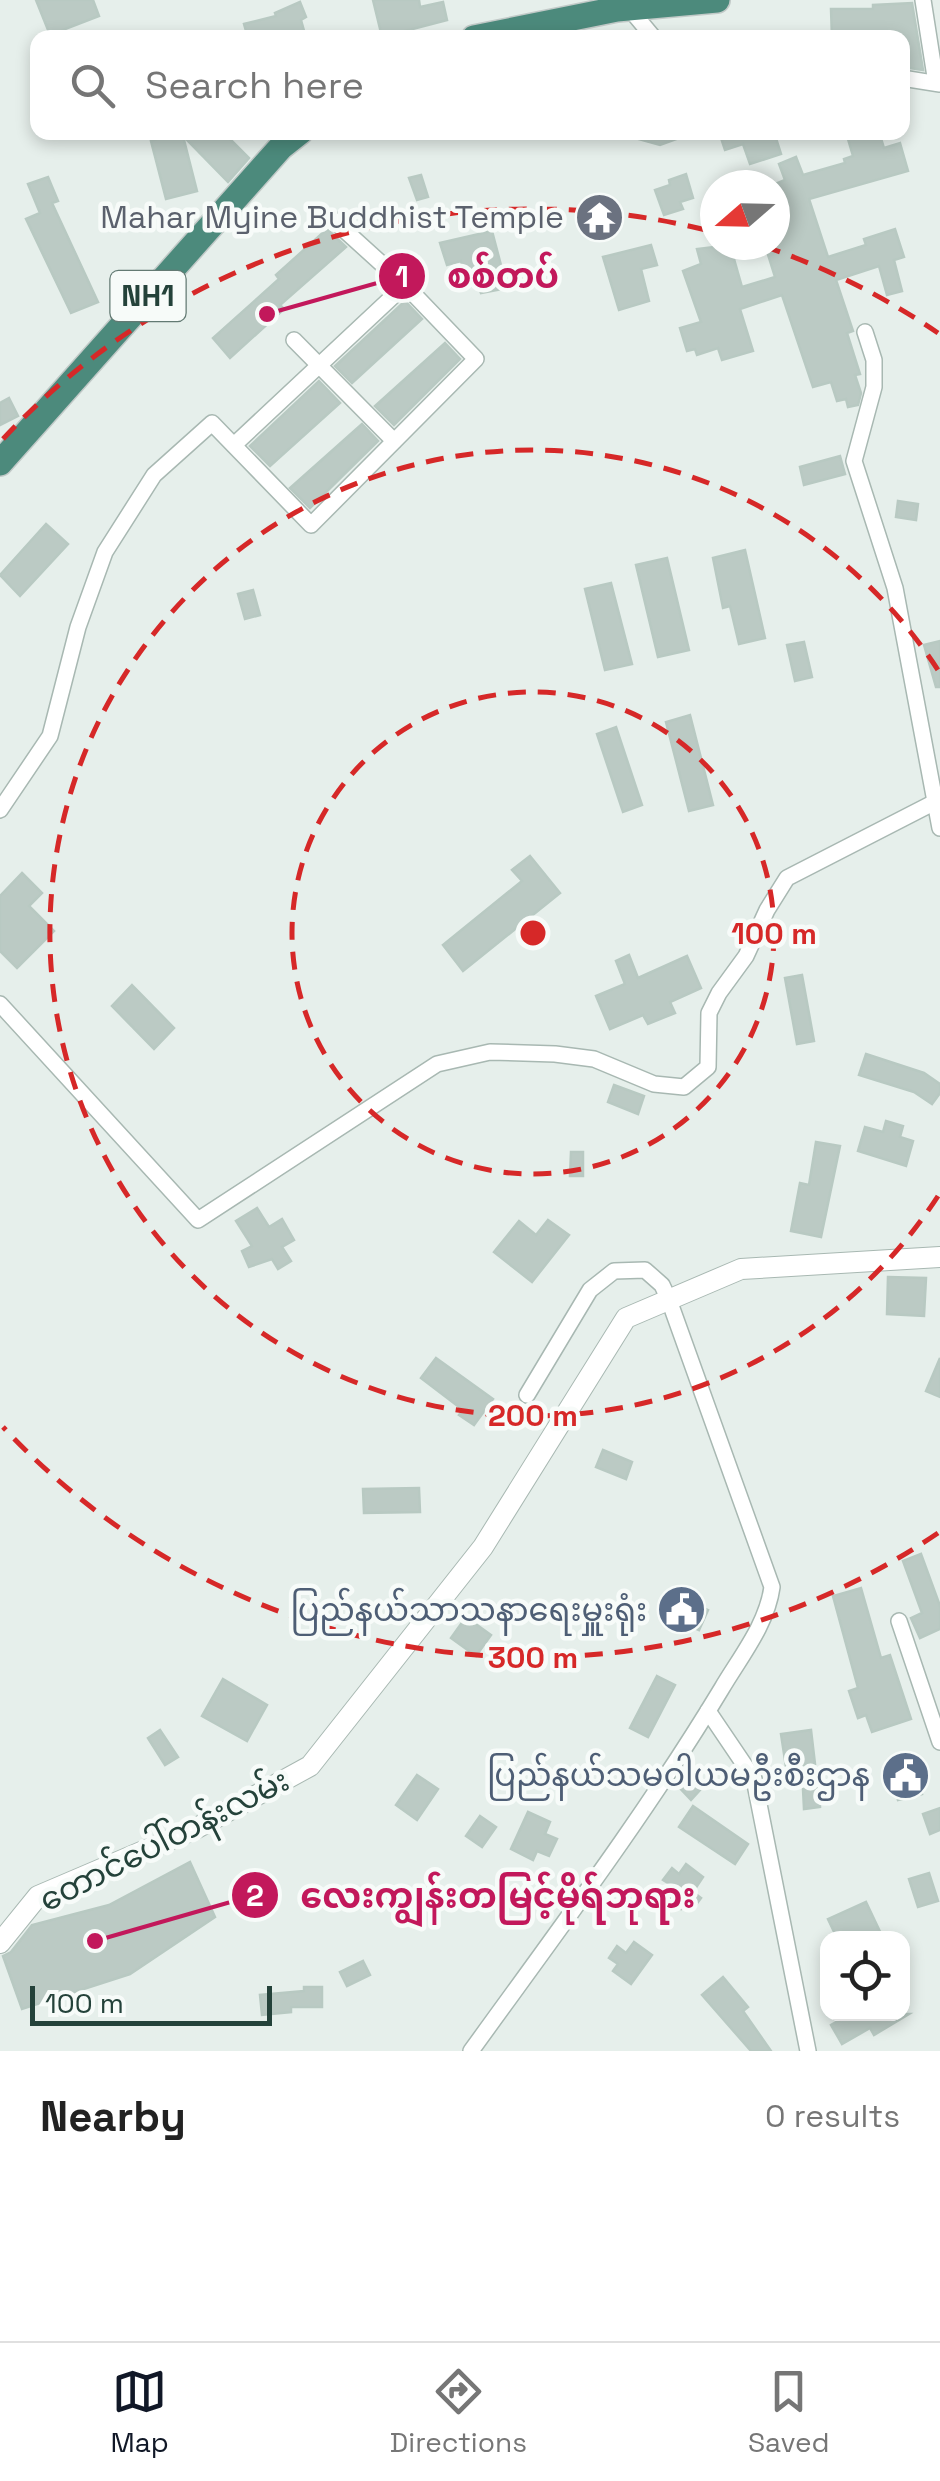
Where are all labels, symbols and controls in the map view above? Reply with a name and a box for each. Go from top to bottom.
search box [30,30,910,140]
icon: search [65,58,120,113]
text: Search here [145,61,364,109]
north arrow [700,170,790,260]
temple icon: Mahar Myine Buddhist Temple [573,191,625,243]
place label: Mahar Myine Buddhist Temple [100,197,564,237]
callout: စစ်တပ် [377,244,579,309]
text: စစ်တပ် [447,251,559,298]
text: 1 [395,257,409,296]
road number: NH1 [110,271,186,321]
text: 100 m [731,914,817,953]
centre of rings [515,915,551,951]
text: 200 m [488,1396,578,1435]
public building icon: ပြည်နယ်သာသနာရေးမှူးရုံး [656,1584,708,1636]
place label: ပြည်နယ်သာသနာရေးမှူးရုံး [290,1587,647,1636]
text: 300 m [488,1638,578,1677]
public building icon: ပြည်နယ်သမဝါယမဦးစီးဌာန [879,1749,931,1801]
place label: ပြည်နယ်သမဝါယမဦးစီးဌာန [487,1752,870,1801]
street label: တောင်ပေါ်တန်းလမ်း [31,1757,298,1926]
callout: လေးကျွန်းတမြင့်မိုရ်ဘုရား [230,1863,716,1928]
text: လေးကျွန်းတမြင့်မိုရ်ဘုရား [300,1871,696,1927]
text: 2 [246,1876,264,1915]
map controls [820,1931,910,2021]
button: locate [820,1931,910,2021]
scale bar [30,1981,272,2026]
text: 100 m [45,1985,124,2021]
text: Nearby [40,2090,186,2143]
text: 0 results [765,2096,900,2136]
tab: Map [110,2364,169,2460]
tab: Directions [390,2364,527,2460]
tab: Saved [748,2364,830,2460]

